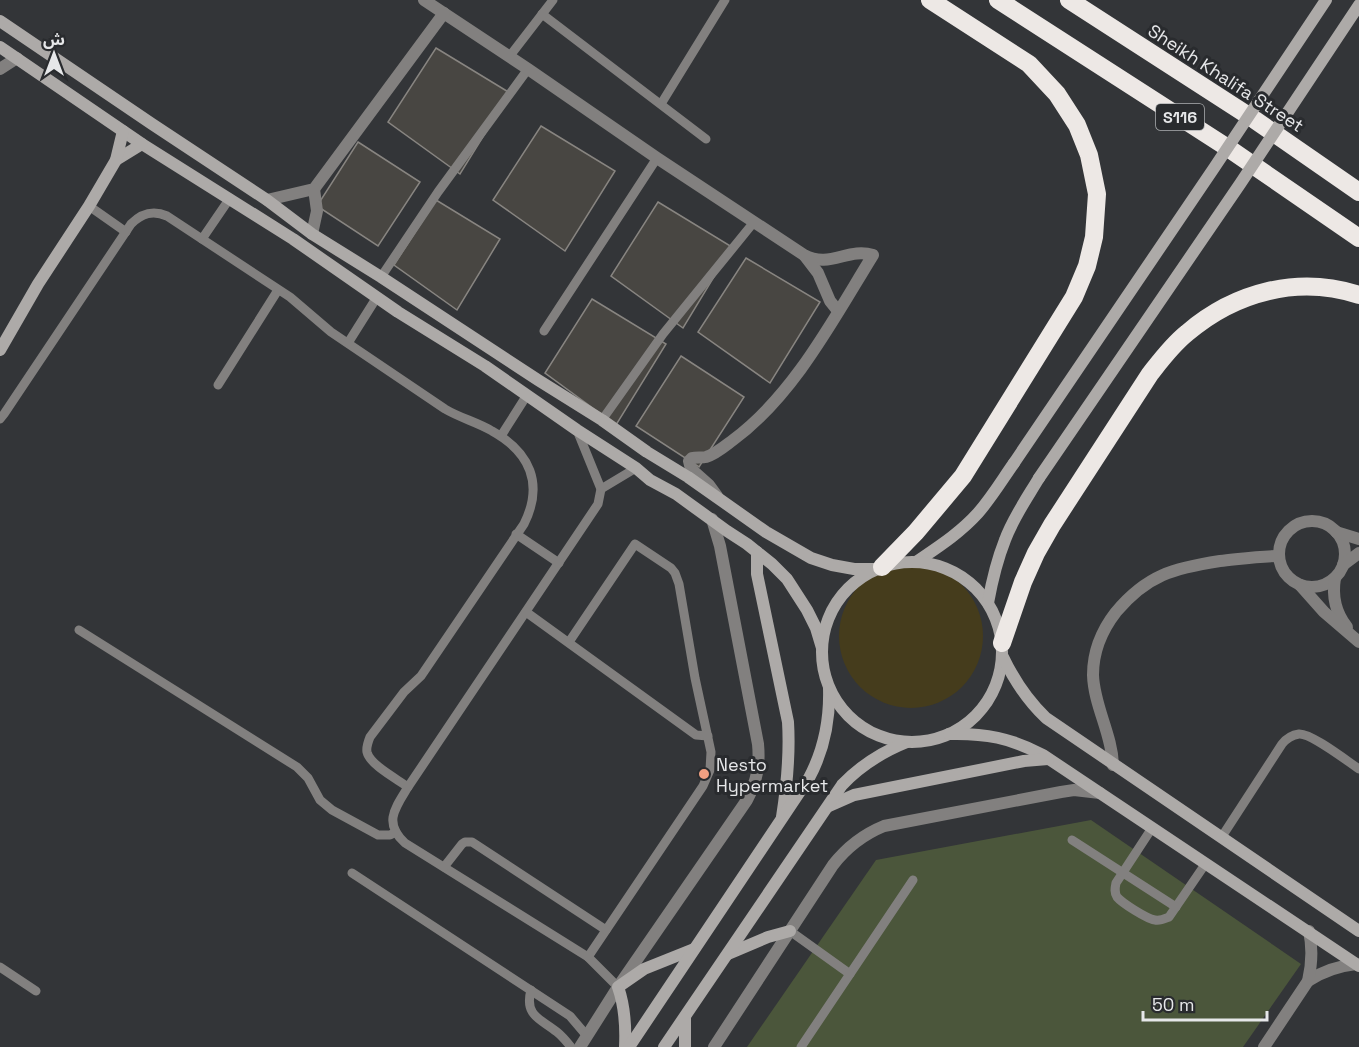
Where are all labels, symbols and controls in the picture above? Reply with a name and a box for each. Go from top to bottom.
street label: Sheikh Khalifa Street [1144,19,1308,137]
north arrow [24,24,84,84]
text: ش [43,29,65,50]
road number: S116 [1156,104,1204,130]
place label: Nesto Hypermarket [716,753,828,797]
marker: Nesto Hypermarket [697,767,711,781]
scale bar [1143,984,1268,1022]
text: 50 m [1152,993,1194,1016]

